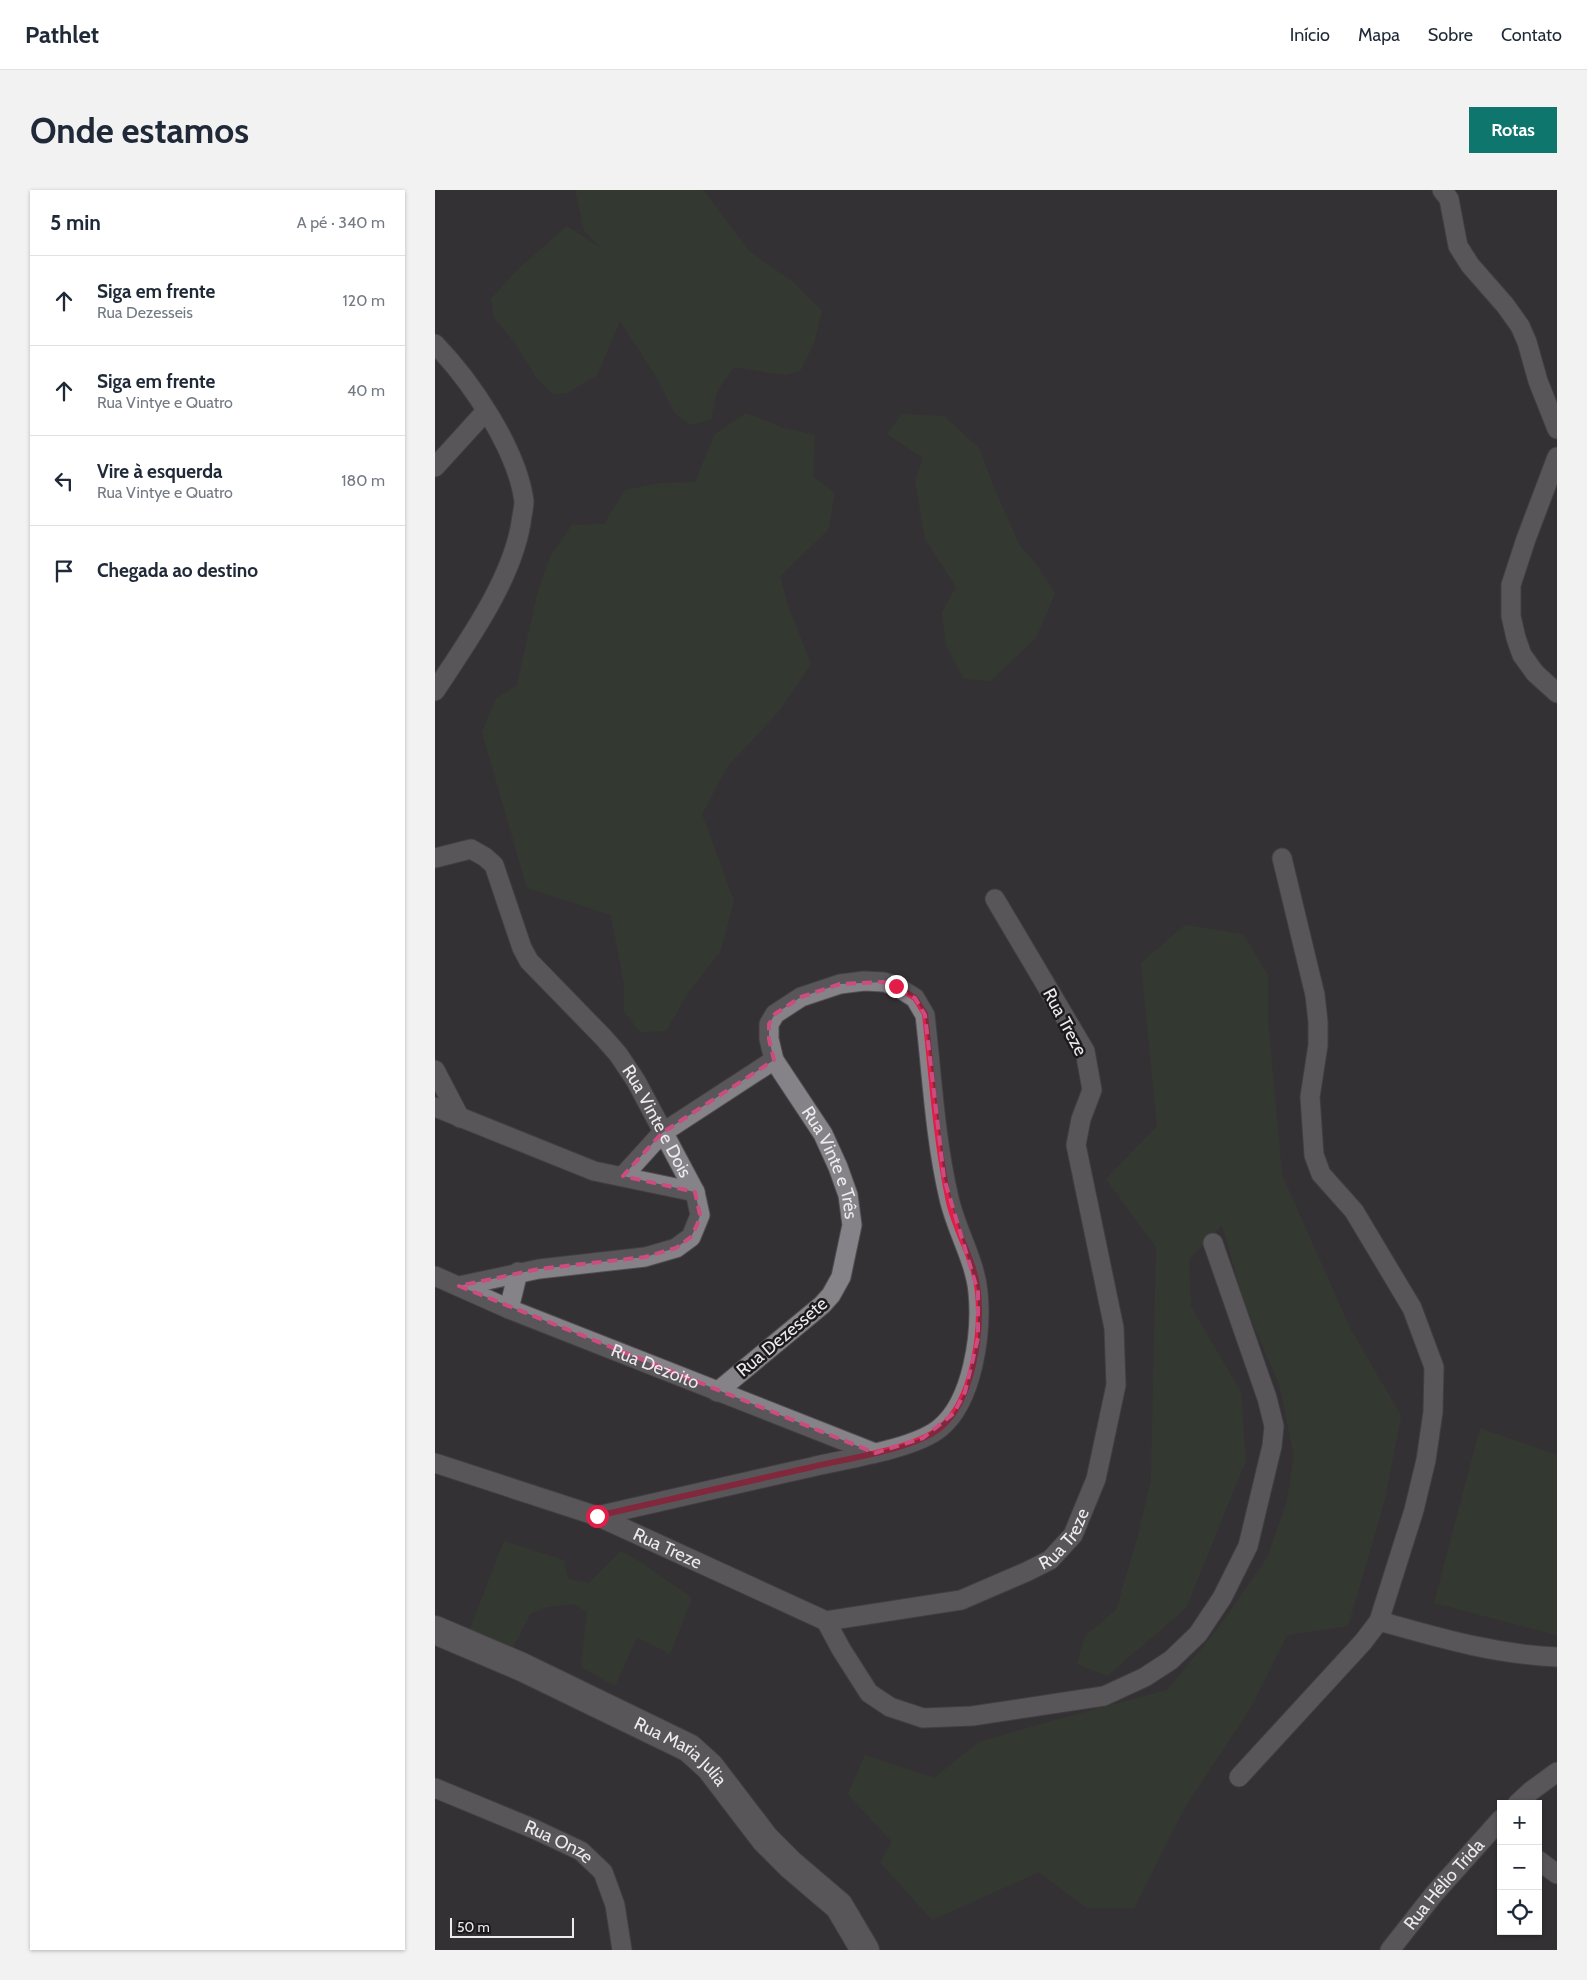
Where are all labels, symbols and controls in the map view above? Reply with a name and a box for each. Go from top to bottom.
text: Pathlet [25,20,99,49]
text: Início [1290,24,1330,46]
text: Mapa [1358,24,1400,46]
text: Sobre [1428,24,1473,46]
text: Contato [1501,24,1562,46]
button: Rotas [1469,107,1557,153]
text: Onde estamos [30,109,249,152]
text: 5 min [50,210,101,235]
text: A pé · 340 m [297,213,385,232]
text: Siga em frente [97,280,215,303]
icon: ahead [50,287,78,315]
text: 120 m [343,291,385,310]
text: Rua Dezesseis [97,303,193,322]
text: Siga em frente [97,370,215,393]
icon: ahead [50,377,78,405]
text: 40 m [347,381,385,400]
text: Rua Vintye e Quatro [97,393,233,412]
text: Vire à esquerda [97,460,223,483]
icon: left [50,467,78,495]
text: 180 m [341,471,385,490]
text: Rua Vintye e Quatro [97,483,233,502]
icon: arrive [50,557,78,585]
text: Chegada ao destino [97,559,258,582]
route end [885,975,908,998]
street label: Rua Treze [1038,985,1092,1059]
street label: Rua Vinte e Dois [617,1060,696,1181]
street label: Rua Vinte e Três [797,1102,862,1220]
street label: Rua Dezessete [732,1293,832,1381]
street label: Rua Dezoito [608,1339,702,1394]
route start [586,1505,609,1528]
street label: Rua Treze [1035,1505,1094,1575]
street label: Rua Treze [630,1523,705,1574]
street label: Rua Maria Julia [631,1712,732,1791]
map controls [1497,1800,1542,1935]
button: + [1497,1800,1542,1845]
street label: Rua Onze [521,1815,598,1868]
street label: Rua Hélio Trida [1399,1834,1489,1934]
button: − [1497,1845,1542,1890]
button: locate [1497,1890,1542,1935]
scale bar [450,1915,574,1938]
text: 50 m [457,1918,490,1936]

